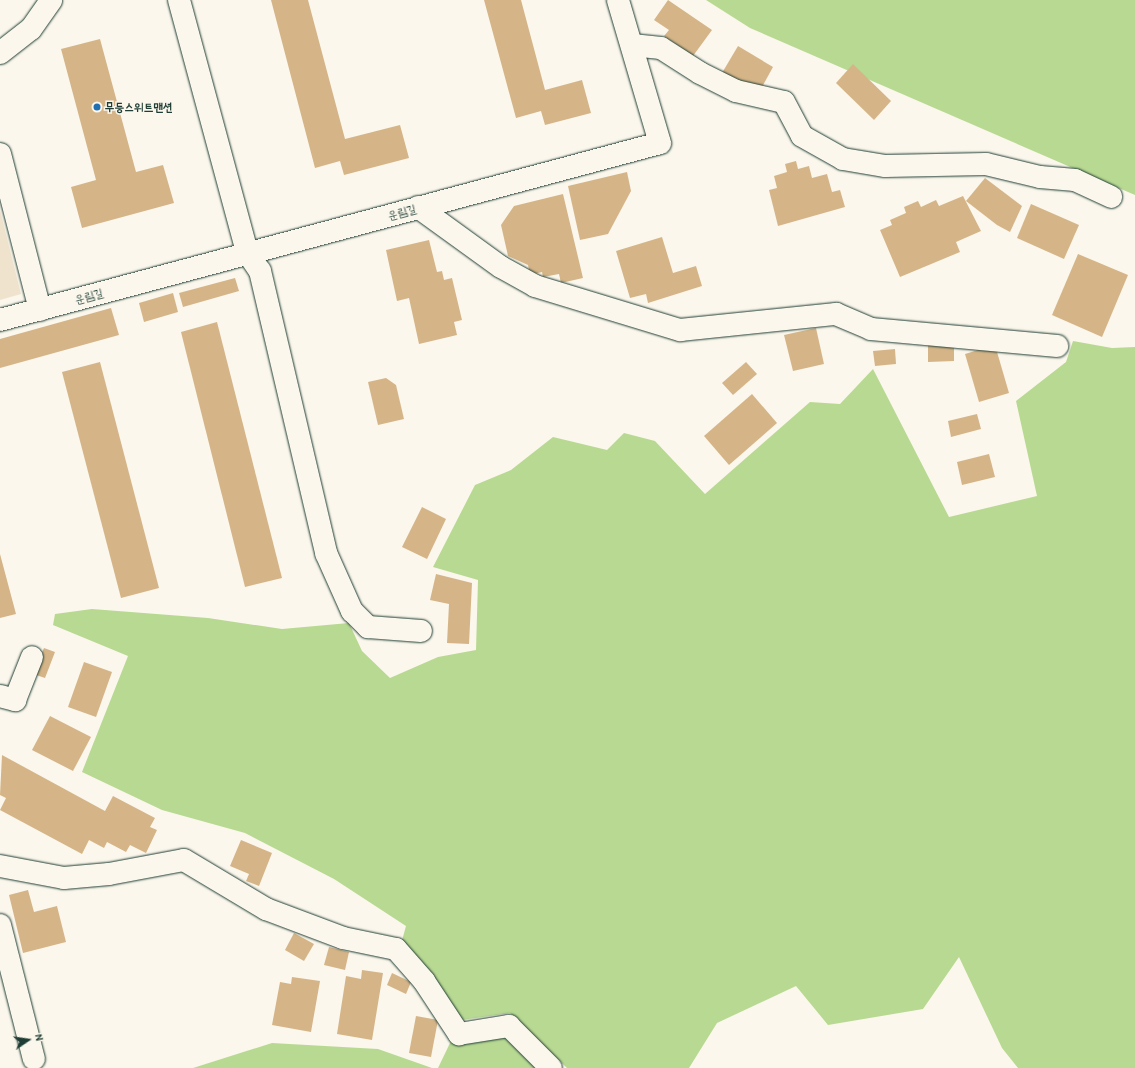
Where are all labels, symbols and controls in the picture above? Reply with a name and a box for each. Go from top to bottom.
place label: 무등스위트맨션 [105,100,173,114]
marker: 무등스위트맨션 [92,102,102,112]
street label: 운림길 [386,201,418,223]
street label: 운림길 [73,285,105,307]
north arrow [8,1020,48,1060]
text: N [32,1033,47,1042]

